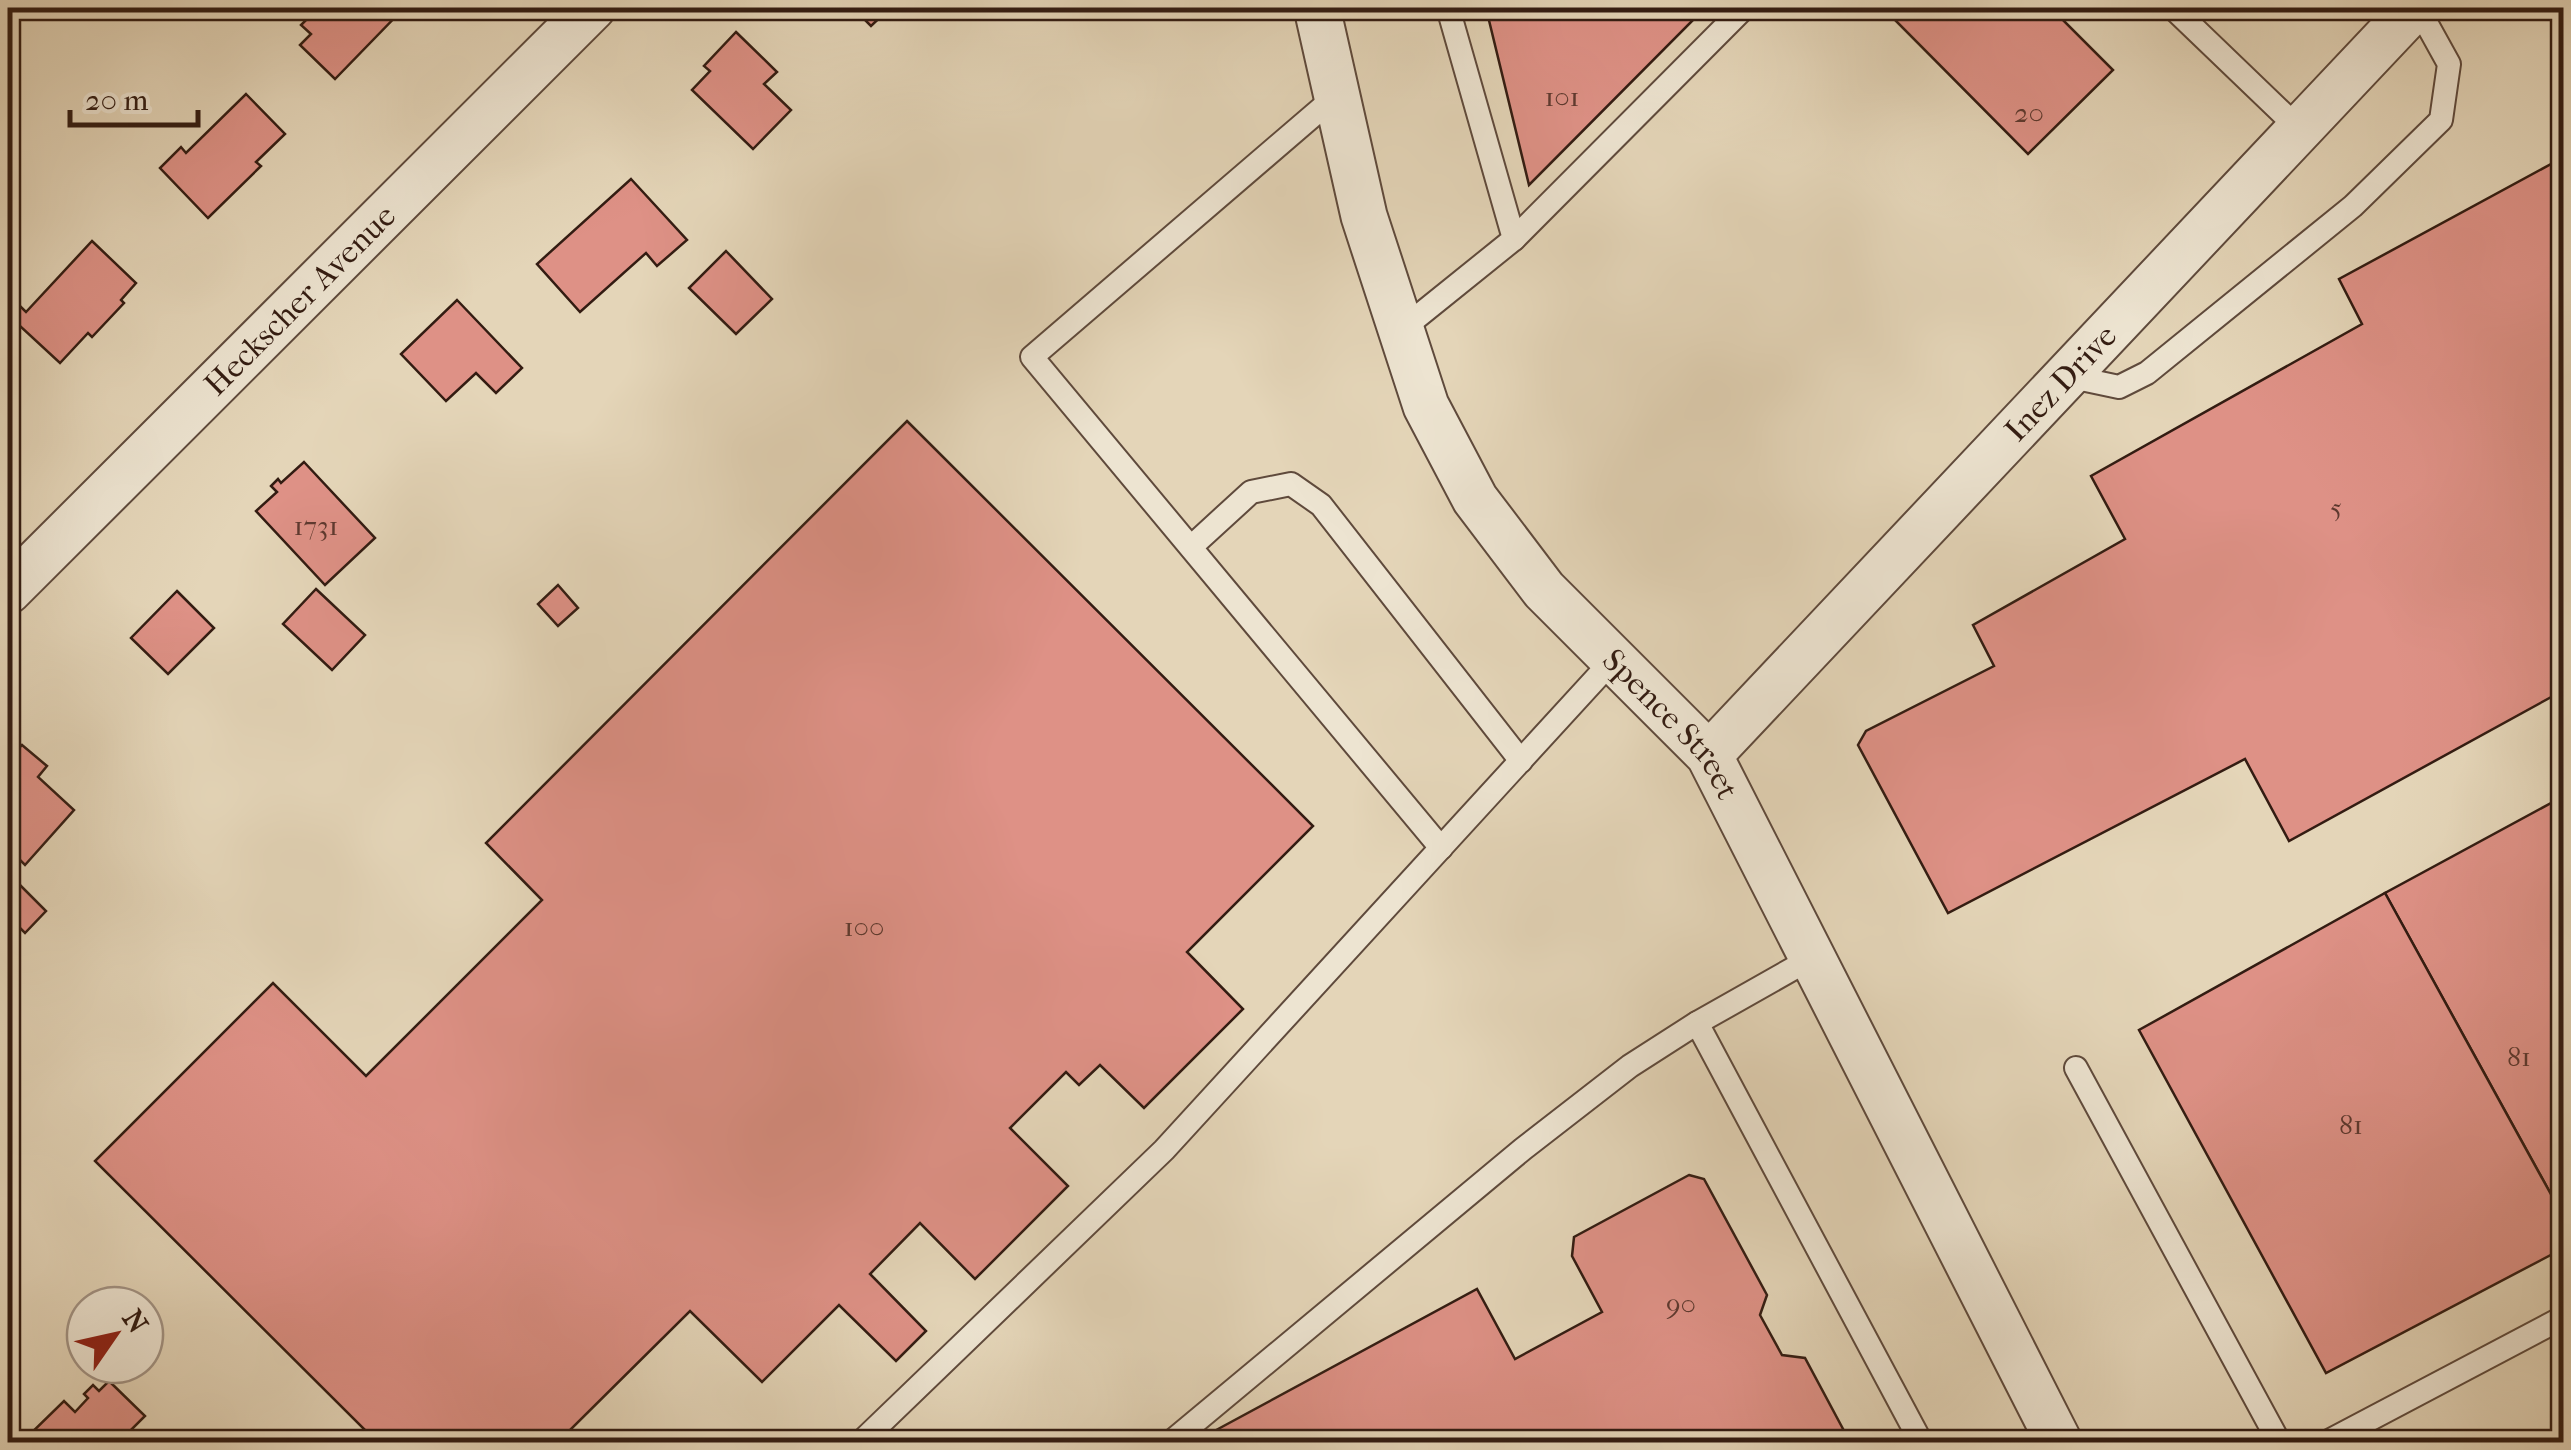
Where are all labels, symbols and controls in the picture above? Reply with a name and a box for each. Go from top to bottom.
scale bar [70,65,198,127]
house number: 101 [1544,80,1580,113]
text: 20 m [85,83,148,118]
house number: 20 [2014,96,2044,129]
street label: Heckscher Avenue [197,197,403,403]
street label: Inez Drive [1997,317,2124,449]
house number: 5 [2330,491,2342,524]
house number: 1731 [294,509,338,542]
street label: Spence Street [1595,642,1747,806]
house number: 100 [844,910,884,943]
house number: 81 [2507,1040,2531,1073]
house number: 81 [2339,1108,2363,1141]
north arrow [65,1285,165,1385]
house number: 90 [1666,1287,1696,1320]
text: N [116,1303,155,1340]

